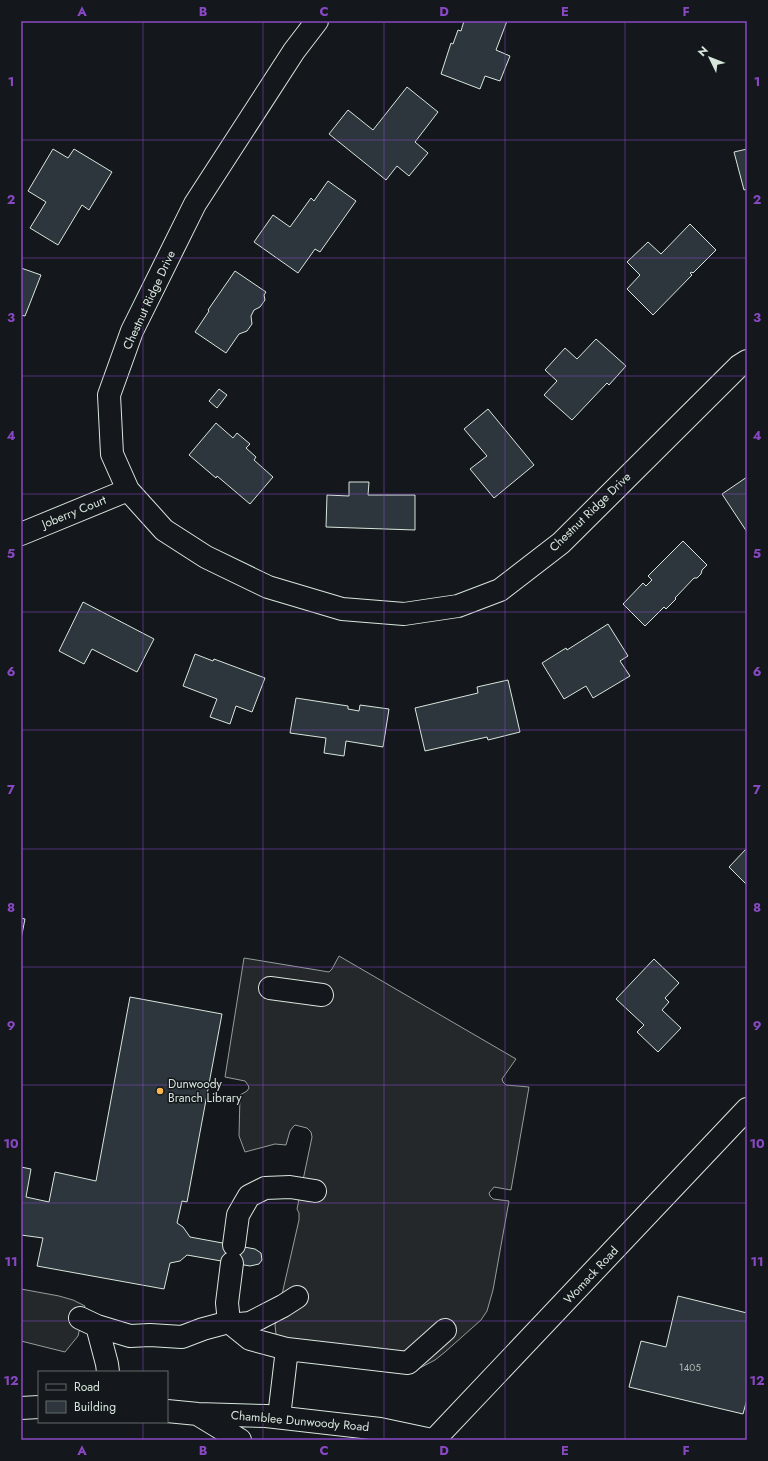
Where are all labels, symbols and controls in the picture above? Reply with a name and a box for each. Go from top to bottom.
text: A [76,2,87,21]
text: B [199,2,208,21]
text: C [319,2,329,21]
text: D [439,2,449,21]
text: E [561,2,569,21]
text: F [682,2,690,21]
north arrow [690,38,730,78]
text: N [694,43,712,60]
text: 1 [8,72,14,91]
text: 1 [754,72,760,91]
text: 2 [7,190,15,209]
text: 2 [753,190,761,209]
street label: Chestnut Ridge Drive [118,247,180,353]
text: 3 [7,308,15,327]
text: 3 [753,308,761,327]
text: 4 [6,426,16,445]
text: 4 [752,426,762,445]
street label: Chestnut Ridge Drive [545,468,635,556]
street label: Joberry Court [37,491,109,534]
text: 5 [7,544,15,563]
text: 5 [753,544,761,563]
text: 6 [7,662,16,681]
text: 6 [753,662,762,681]
text: 7 [7,780,15,799]
text: 7 [753,780,761,799]
text: 8 [7,898,15,917]
text: 8 [753,898,761,917]
text: 9 [7,1016,16,1035]
text: 9 [753,1016,762,1035]
place label: Dunwoody Branch Library [168,1075,242,1107]
marker: Dunwoody Branch Library [155,1086,165,1096]
text: 10 [3,1134,19,1153]
text: 10 [749,1134,765,1153]
street label: Womack Road [559,1242,623,1308]
text: 11 [4,1252,18,1271]
text: 11 [750,1252,764,1271]
house number: 1405 [679,1360,701,1375]
text: 12 [3,1371,19,1390]
legend [38,1371,168,1423]
text: 12 [749,1371,765,1390]
text: Road [74,1378,100,1396]
text: Building [74,1398,116,1416]
street label: Chamblee Dunwoody Road [230,1406,370,1436]
text: A [76,1441,87,1460]
text: B [199,1441,208,1460]
text: C [319,1441,329,1460]
text: D [439,1441,449,1460]
text: E [561,1441,569,1460]
text: F [682,1441,690,1460]

